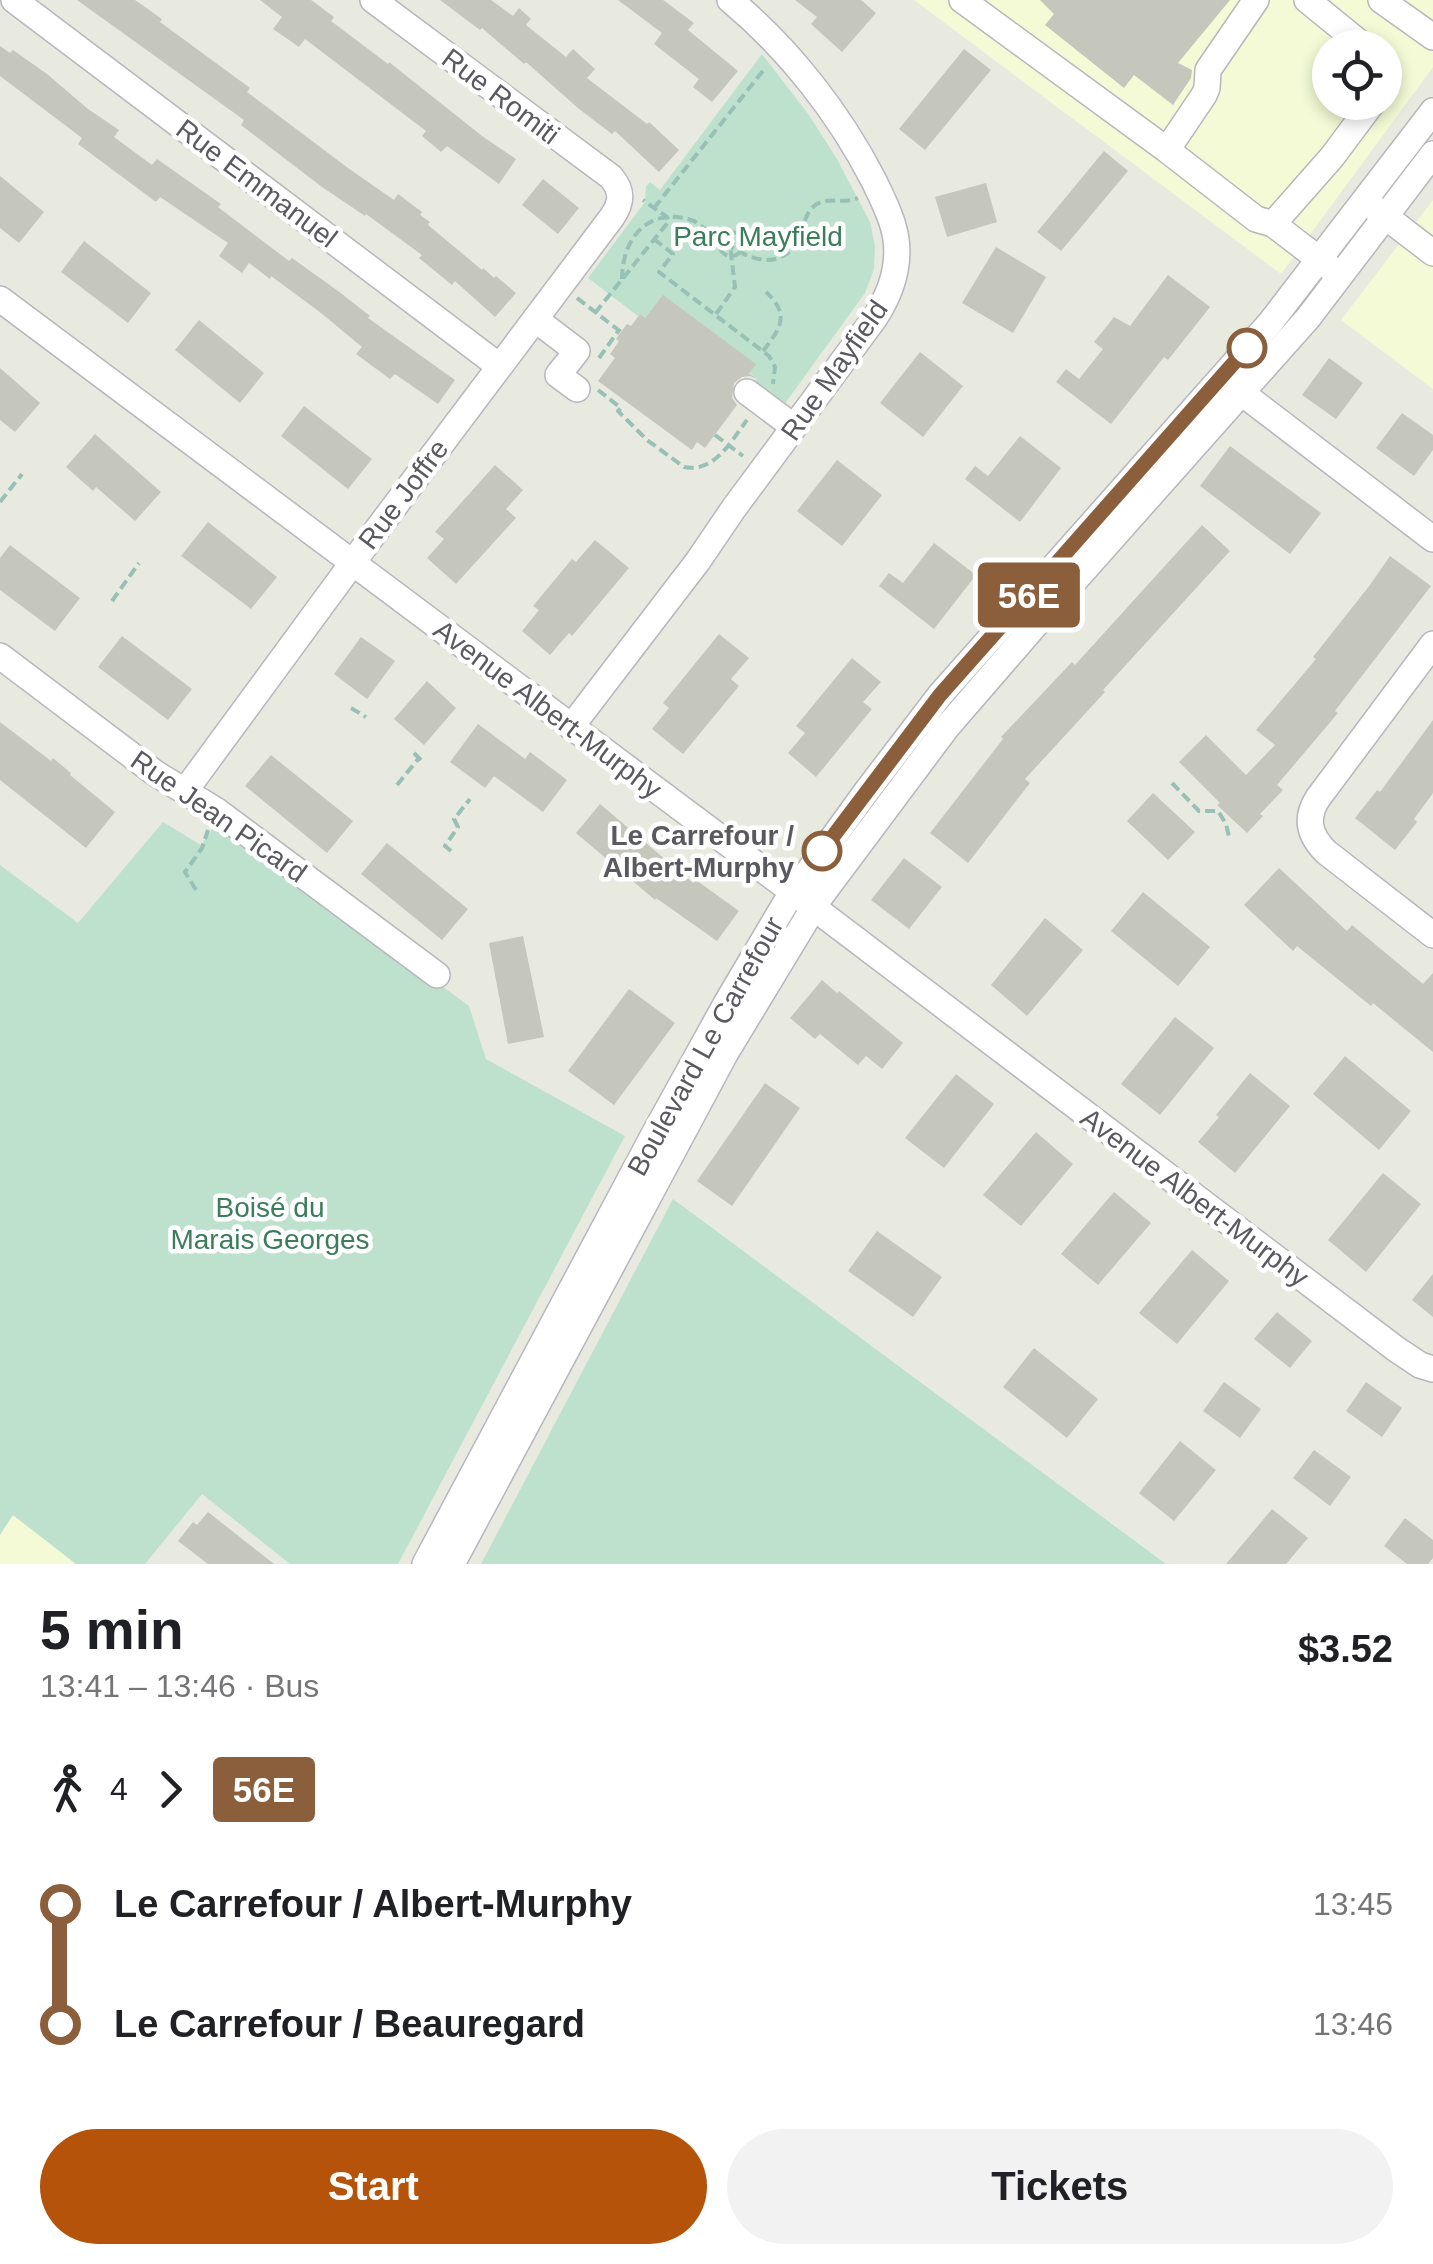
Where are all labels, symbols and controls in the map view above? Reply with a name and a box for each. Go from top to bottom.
map controls [1312,30,1402,120]
button: locate [1312,30,1402,120]
street label: Rue Romiti [436,42,565,150]
street label: Rue Emmanuel [170,113,343,254]
park label: Parc Mayfield [673,221,843,252]
street label: Rue Mayfield [775,294,894,446]
unlabelled marker [1228,329,1266,367]
street label: Rue Joffre [352,434,454,555]
line badge: 56E [972,562,1086,628]
text: 56E [998,576,1060,615]
street label: Avenue Albert-Murphy [428,614,667,805]
street label: Rue Jean Picard [125,744,312,888]
place label: Le Carrefour / Albert-Murphy [603,820,794,883]
marker: Le Carrefour / Albert-Murphy [803,832,841,870]
street label: Boulevard Le Carrefour [621,911,790,1181]
street label: Avenue Albert-Murphy [1075,1102,1314,1293]
park label: Boisé du Marais Georges [170,1192,370,1255]
text: 5 min [40,1599,184,1661]
text: $3.52 [1298,1628,1393,1670]
text: 13:41 – 13:46 · Bus [40,1668,319,1704]
icon: walk [40,1762,95,1817]
icon: forward [143,1762,198,1817]
text: 56E [233,1770,295,1809]
text: 4 [110,1771,128,1807]
text: Le Carrefour / Albert-Murphy [114,1883,632,1925]
text: 13:45 [1313,1886,1393,1922]
text: Le Carrefour / Beauregard [114,2003,585,2045]
text: 13:46 [1313,2006,1393,2042]
button: Start [40,2129,707,2244]
button: Tickets [727,2129,1393,2244]

